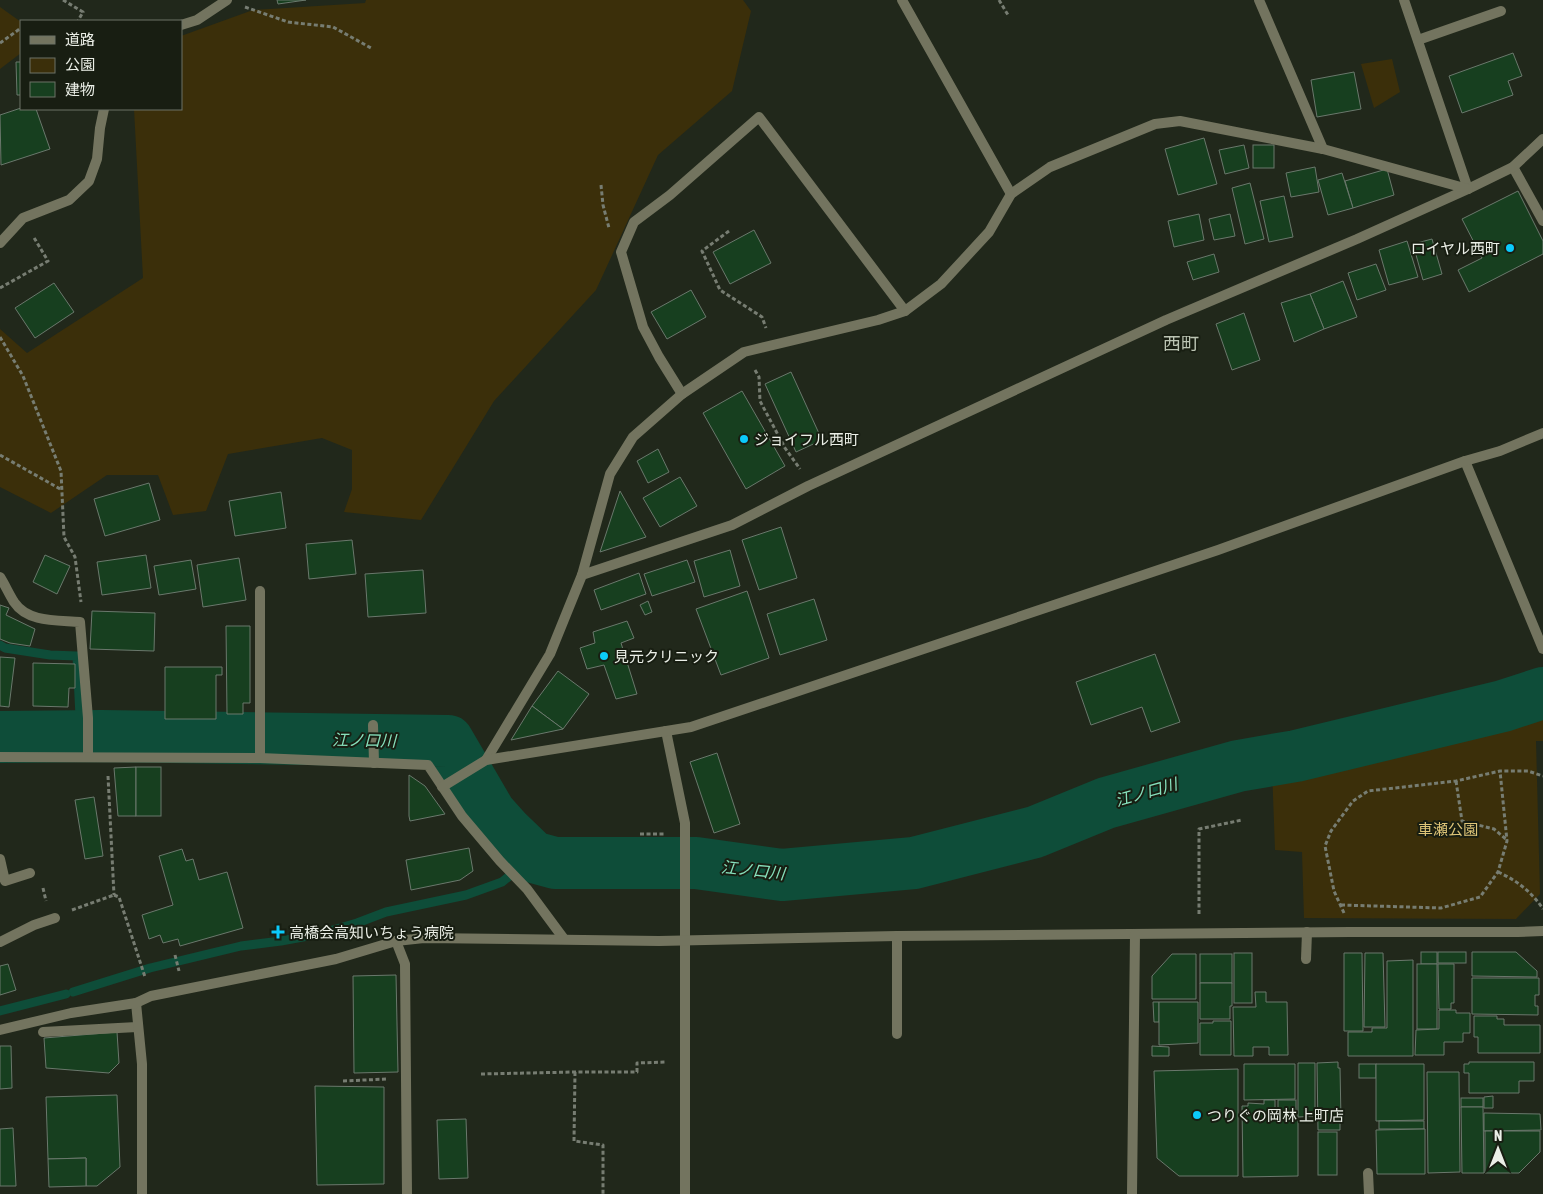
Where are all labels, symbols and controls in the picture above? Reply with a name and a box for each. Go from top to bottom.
legend [20,20,182,110]
text: 道路 [65,31,95,48]
text: 公園 [65,56,95,73]
text: 建物 [65,81,95,98]
place label: ロイヤル西町 [1410,240,1500,257]
marker: ロイヤル西町 [1504,242,1516,254]
district label: 西町 [1163,333,1199,354]
place label: ジョイフル西町 [754,431,859,448]
marker: ジョイフル西町 [738,433,750,445]
place label: 見元クリニック [614,648,719,665]
marker: 見元クリニック [598,650,610,662]
water label: 江ノ口川 [332,730,398,750]
water label: 江ノ口川 [1113,774,1181,809]
park label: 車瀬公園 [1418,821,1478,838]
water label: 江ノ口川 [720,858,788,883]
place label: 高橋会高知いちょう病院 [289,924,454,941]
marker: 高橋会高知いちょう病院 [271,925,285,939]
place label: つりぐの岡林 上町店 [1207,1107,1344,1124]
marker: つりぐの岡林 上町店 [1191,1109,1203,1121]
north arrow [1473,1124,1523,1174]
text: N [1494,1128,1502,1144]

